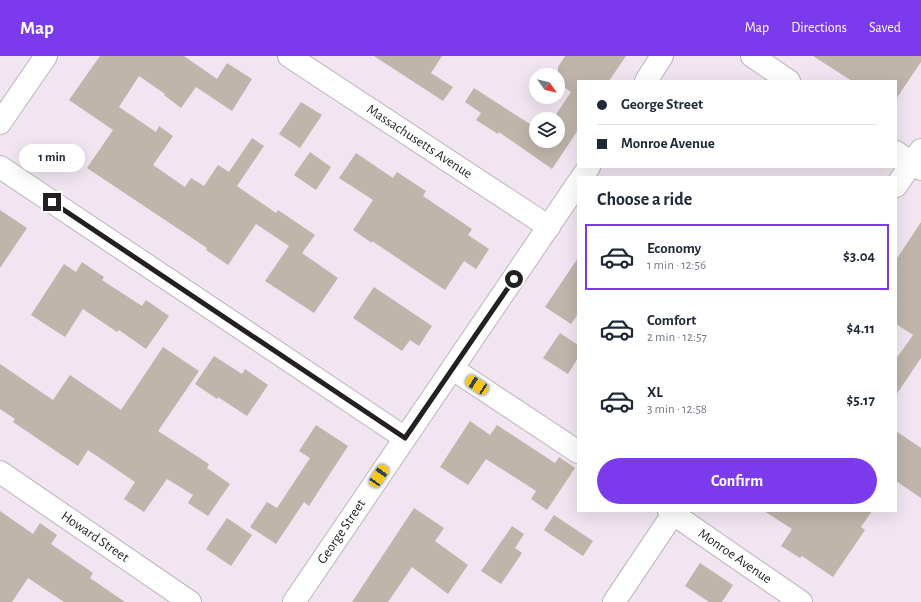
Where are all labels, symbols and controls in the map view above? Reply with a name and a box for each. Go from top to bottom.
text: Map [20,19,54,38]
text: Map [745,21,769,35]
text: Directions [791,21,847,35]
text: Saved [869,21,901,35]
north arrow [529,68,565,104]
map controls [529,68,565,148]
text: George Street [621,97,703,112]
street label: Massachusetts Avenue [364,102,475,181]
button: layers [529,112,565,148]
text: Monroe Avenue [621,136,715,151]
callout: 1 min [19,144,85,172]
text: 1 min [38,151,66,164]
text: Choose a ride [597,191,692,209]
route end [43,193,61,211]
icon: car [599,239,635,275]
text: Economy [647,241,701,256]
text: $3.04 [843,249,875,264]
text: 1 min · 12:56 [647,259,706,272]
route start [505,270,523,288]
icon: car [599,311,635,347]
text: Comfort [647,313,696,328]
text: $4.11 [846,321,875,336]
text: 2 min · 12:57 [647,331,707,344]
car [464,373,490,397]
icon: car [599,383,635,419]
text: XL [647,385,663,400]
text: $5.17 [846,393,875,408]
text: 3 min · 12:58 [647,403,707,416]
button: Confirm [597,458,877,504]
car [367,463,391,489]
street label: George Street [315,496,369,566]
street label: Howard Street [59,509,132,565]
street label: Monroe Avenue [696,526,774,586]

